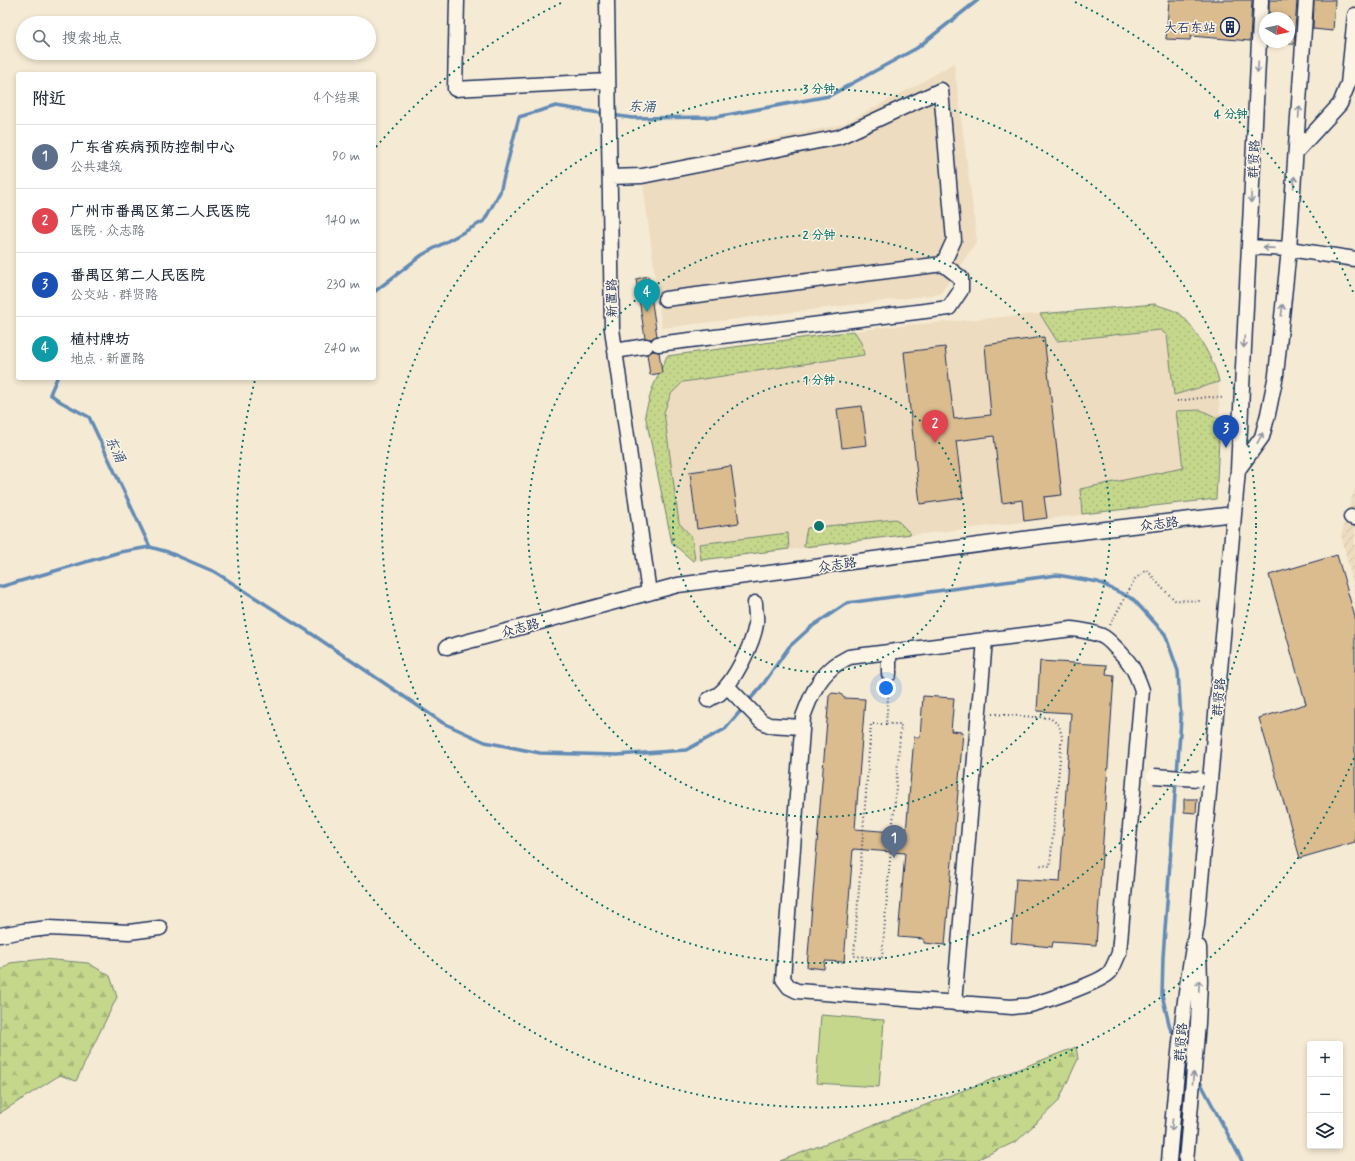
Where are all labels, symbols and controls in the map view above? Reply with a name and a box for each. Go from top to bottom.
north arrow [1259,12,1295,48]
search box [16,16,376,60]
building icon: 大石东站 [1219,16,1241,38]
place label: 大石东站 [1164,20,1216,37]
icon: search [30,27,52,49]
text: 搜索地点 [62,29,122,49]
one-way arrow [1254,60,1262,73]
text: 3 分钟 [803,82,835,98]
text: 附近 [32,88,66,110]
text: 4个结果 [313,90,360,107]
water label: 东涌 [628,98,657,117]
one-way arrow [1295,106,1303,119]
text: 4 分钟 [1214,107,1248,123]
text: 广东省疾病预防控制中心 [70,138,235,158]
street label: 群贤路 [1245,139,1264,179]
text: 1 [42,148,48,165]
text: 90 m [332,148,360,165]
text: 公共建筑 [70,159,122,176]
one-way arrow [1291,176,1298,189]
one-way arrow [1248,190,1255,203]
text: 广州市番禺区第二人民医院 [70,202,250,222]
text: 2 [42,212,48,229]
text: 140 m [325,212,360,229]
text: 医院 · 众志路 [70,223,145,240]
text: 2 分钟 [802,228,836,244]
one-way arrow [1263,244,1276,251]
text: 番禺区第二人民医院 [70,266,205,286]
text: 3 [42,276,48,293]
text: 230 m [326,276,360,293]
street label: 新置路 [604,278,621,318]
pin: 4 [634,279,660,312]
text: 公交站 · 群贤路 [70,287,158,304]
one-way arrow [1278,304,1286,317]
text: 植村牌坊 [70,330,130,350]
one-way arrow [1241,335,1248,348]
text: 4 [41,340,49,357]
text: 240 m [324,340,360,357]
text: 地点 · 新置路 [70,351,145,368]
text: 1 分钟 [803,373,835,389]
pin: 2 [922,410,948,443]
pin: 3 [1213,415,1239,448]
one-way arrow [1257,432,1264,444]
water label: 东涌 [101,433,130,467]
street label: 众志路 [1139,514,1180,535]
centre of rings [812,519,826,533]
street label: 众志路 [817,554,858,577]
street label: 众志路 [499,615,541,642]
street label: 群贤路 [1209,677,1230,717]
your location [876,678,896,698]
pin: 1 [881,825,907,858]
one-way arrow [1196,980,1203,993]
street label: 群贤路 [1171,1022,1192,1062]
map controls [1307,1041,1343,1149]
button: + [1307,1041,1343,1077]
one-way arrow [1190,1072,1197,1085]
button: − [1307,1077,1343,1113]
button: layers [1307,1113,1343,1149]
one-way arrow [1168,1118,1176,1131]

